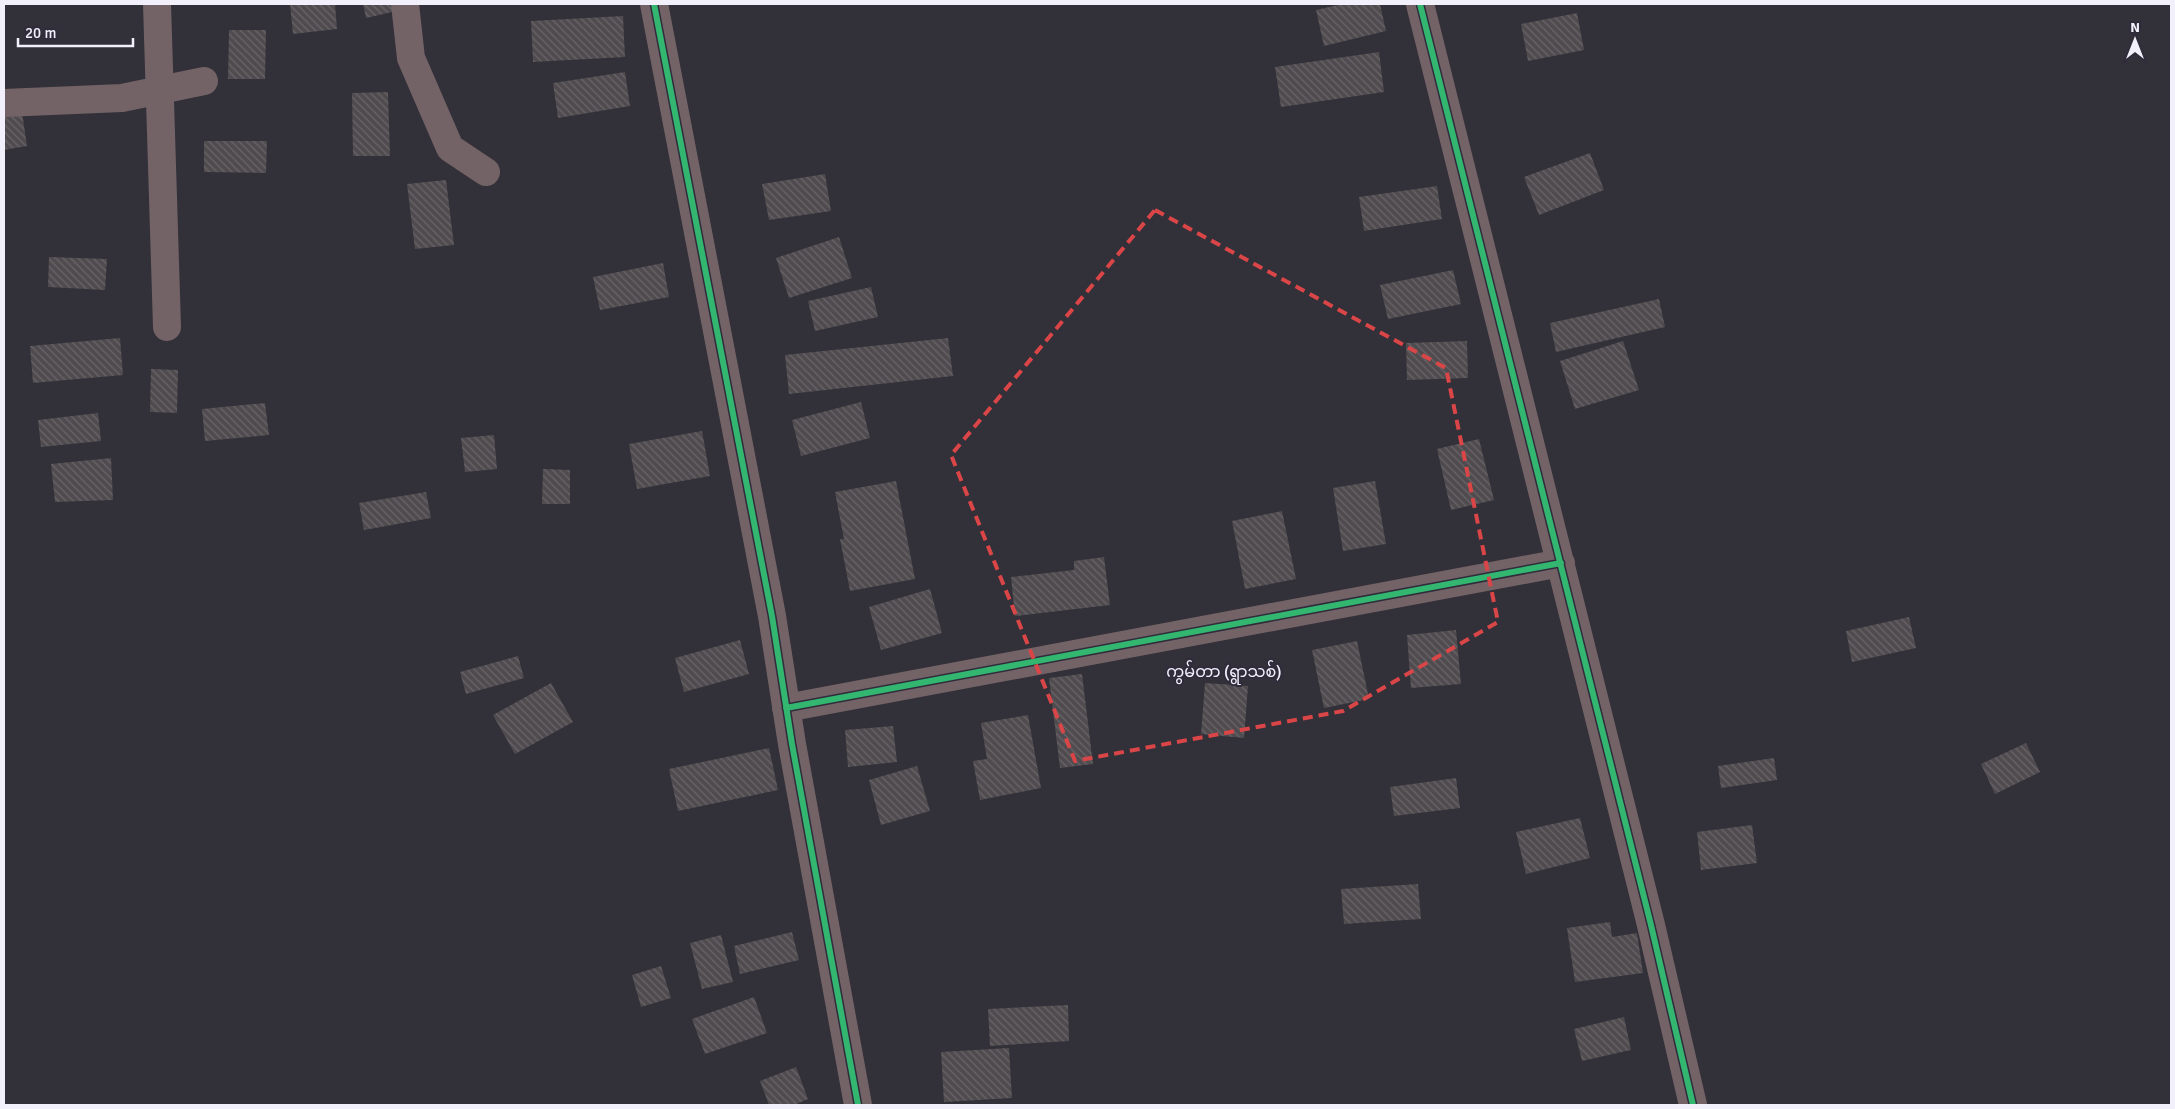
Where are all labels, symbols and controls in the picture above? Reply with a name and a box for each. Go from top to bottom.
scale bar [18,15,132,47]
north arrow [2110,15,2160,65]
text: N [2130,19,2140,36]
text: 20 m [25,24,56,42]
district label: ကွမ်တာ (ရွာသစ်) [1166,660,1282,685]

